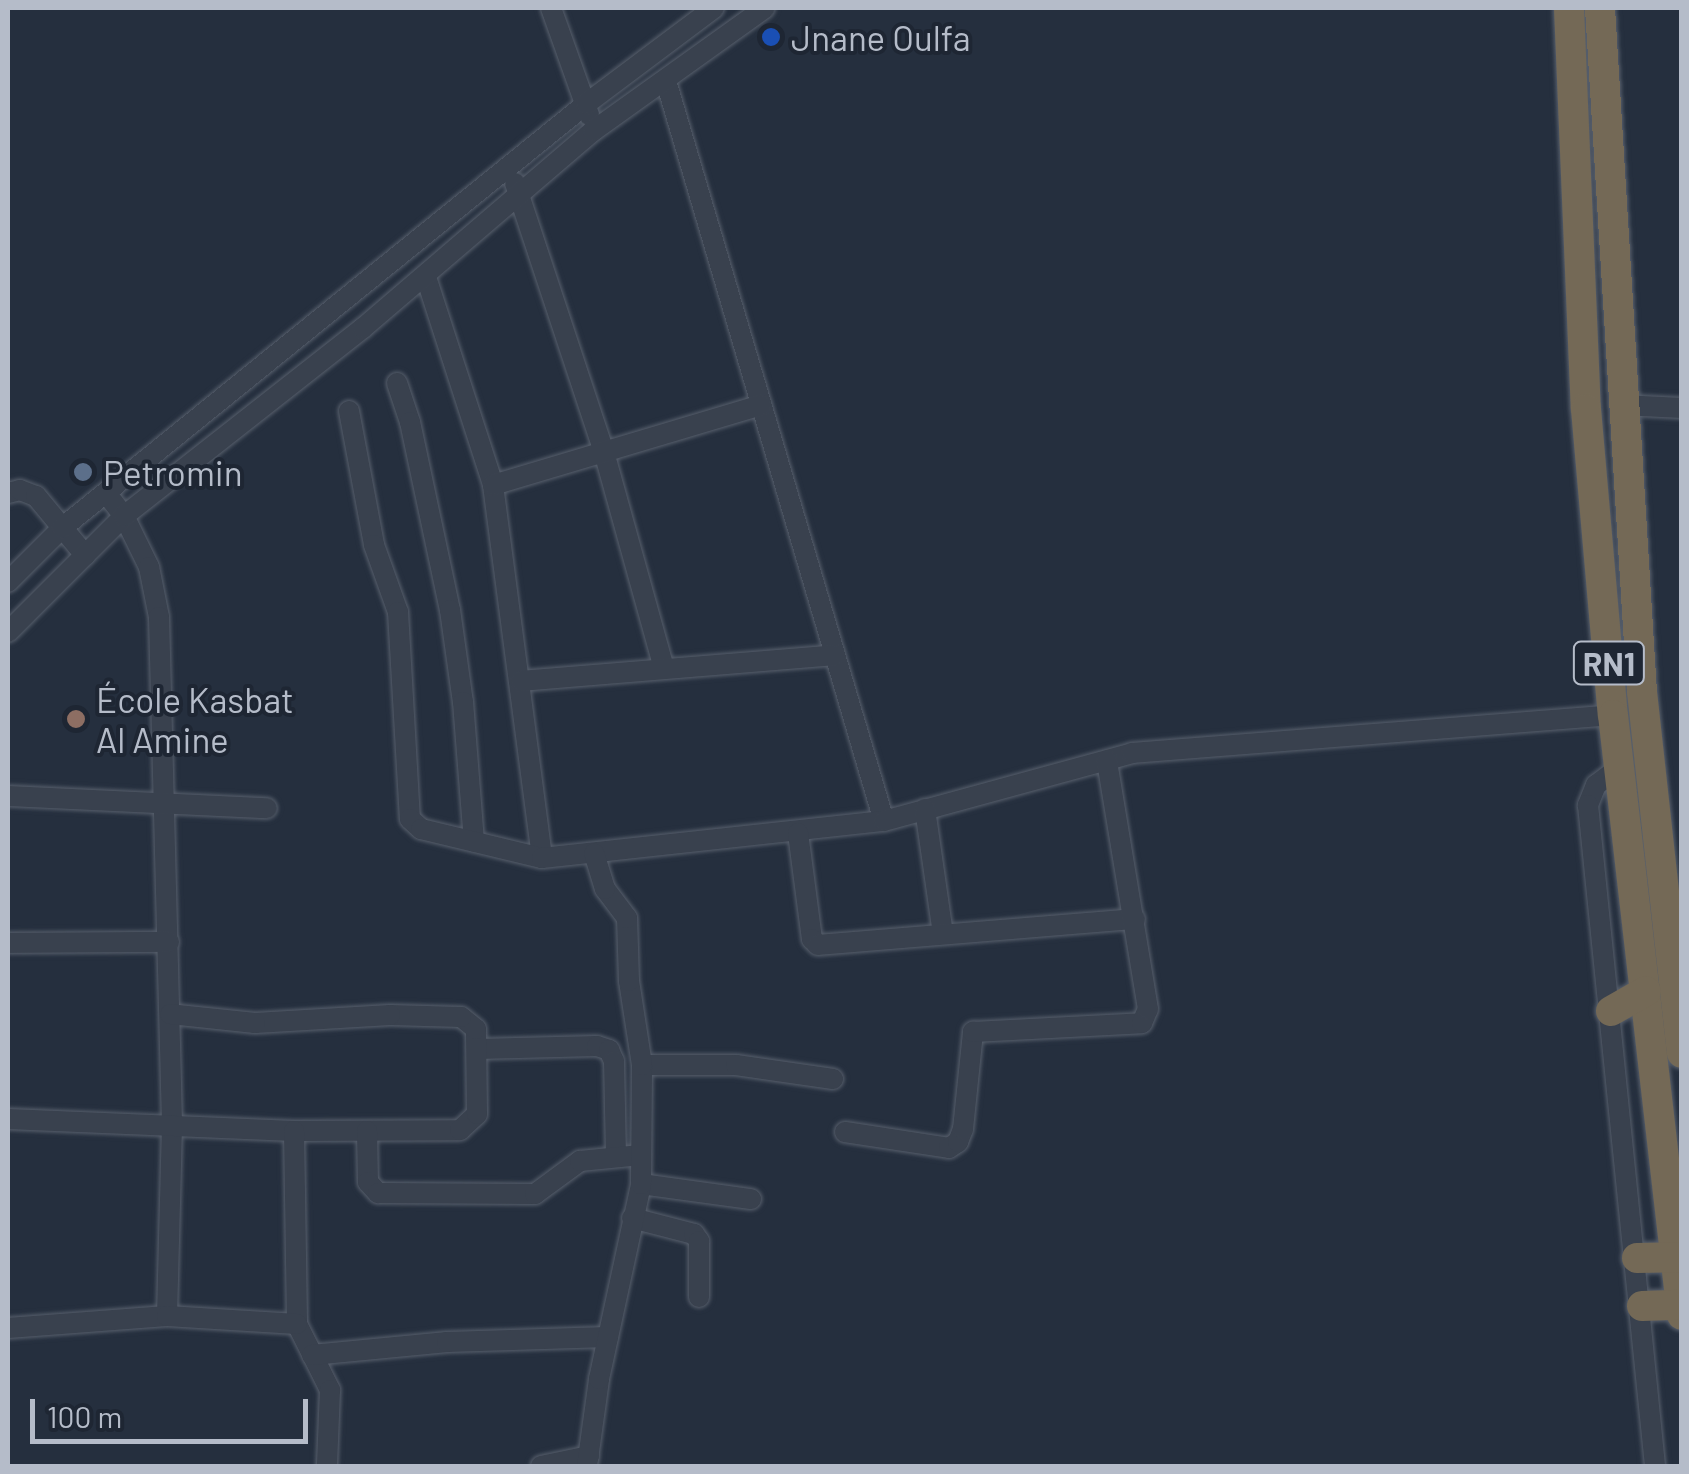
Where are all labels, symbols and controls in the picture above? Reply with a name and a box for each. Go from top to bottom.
place label: Jnane Oulfa [791,16,971,58]
marker: Jnane Oulfa [760,26,782,48]
place label: Petromin [103,451,243,493]
marker: Petromin [72,461,94,483]
road number: RN1 [1572,636,1646,690]
place label: École Kasbat Al Amine [96,678,294,760]
marker: École Kasbat Al Amine [65,708,87,730]
scale bar [35,1379,312,1441]
text: 100 m [47,1398,122,1434]

